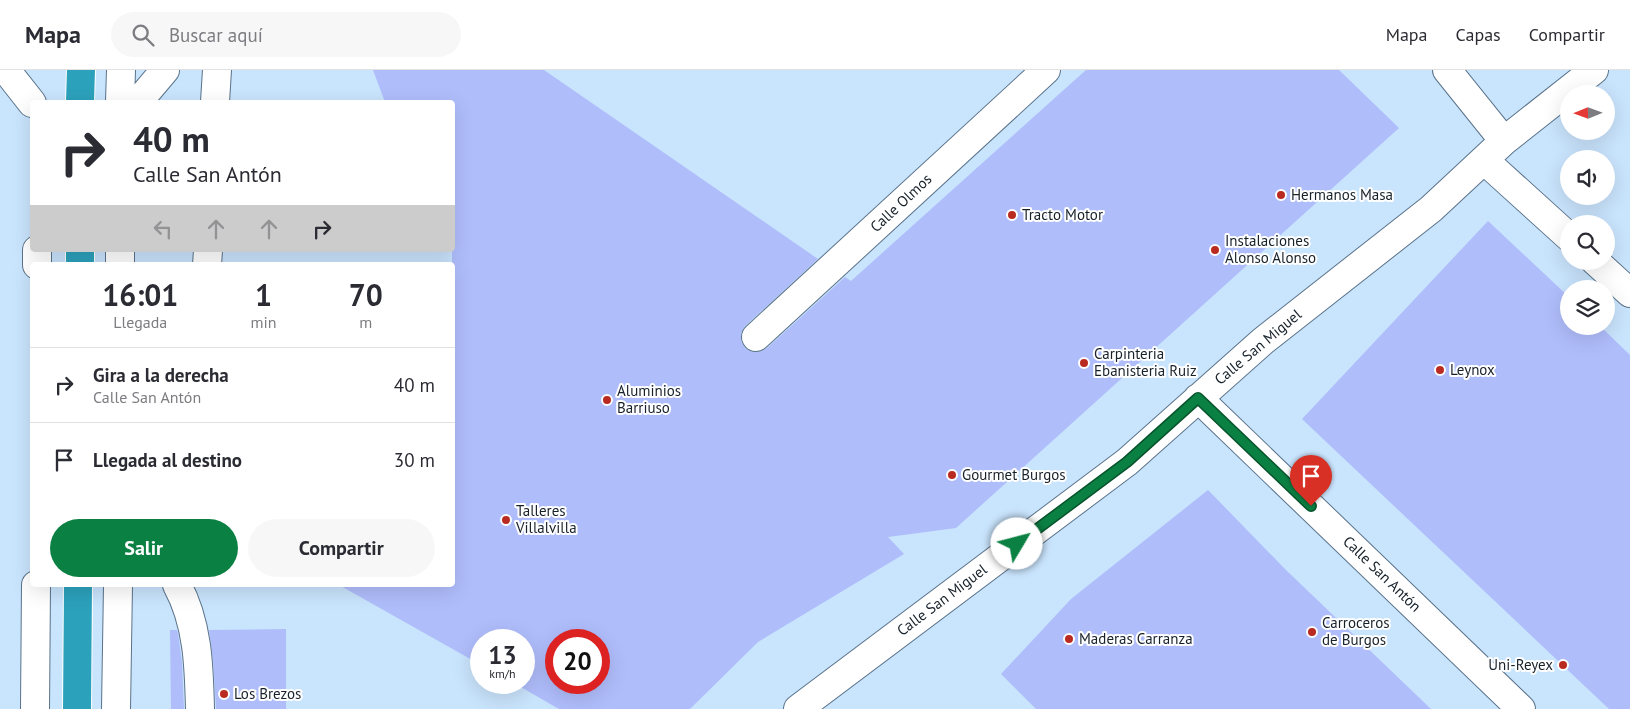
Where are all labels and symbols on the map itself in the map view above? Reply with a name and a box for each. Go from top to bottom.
north arrow [1560,85,1615,140]
street label: Calle Olmos [866,169,935,236]
place label: Hermanos Masa [1291,185,1393,204]
marker: Hermanos Masa [1275,189,1287,201]
place label: Tracto Motor [1022,205,1103,224]
marker: Tracto Motor [1006,209,1018,221]
place label: Instalaciones Alonso Alonso [1225,231,1316,267]
marker: Instalaciones Alonso Alonso [1209,244,1221,256]
street label: Calle San Miguel [1210,304,1306,389]
place label: Carpinteria Ebanisteria Ruiz [1094,344,1197,380]
marker: Carpinteria Ebanisteria Ruiz [1078,357,1090,369]
place label: Leynox [1450,360,1495,379]
marker: Leynox [1434,364,1446,376]
place label: Aluminios Barriuso [617,381,681,417]
marker: Aluminios Barriuso [601,394,613,406]
pin [1290,455,1332,506]
place label: Gourmet Burgos [962,465,1066,484]
marker: Gourmet Burgos [946,469,958,481]
place label: Talleres Villalvilla [515,501,577,537]
marker: Talleres Villalvilla [500,514,512,526]
position arrow [990,517,1042,569]
street label: Calle San Antón [1339,532,1425,616]
street label: Calle San Miguel [893,559,991,640]
place label: Carroceros de Burgos [1322,613,1390,649]
marker: Carroceros de Burgos [1306,626,1318,638]
speed limit sign: 20 [545,629,610,694]
place label: Maderas Carranza [1079,629,1193,648]
marker: Maderas Carranza [1063,633,1075,645]
place label: Uni-Reyex [1488,655,1553,674]
marker: Uni-Reyex [1557,659,1569,671]
place label: Los Brezos [234,684,301,703]
marker: Los Brezos [218,688,230,700]

